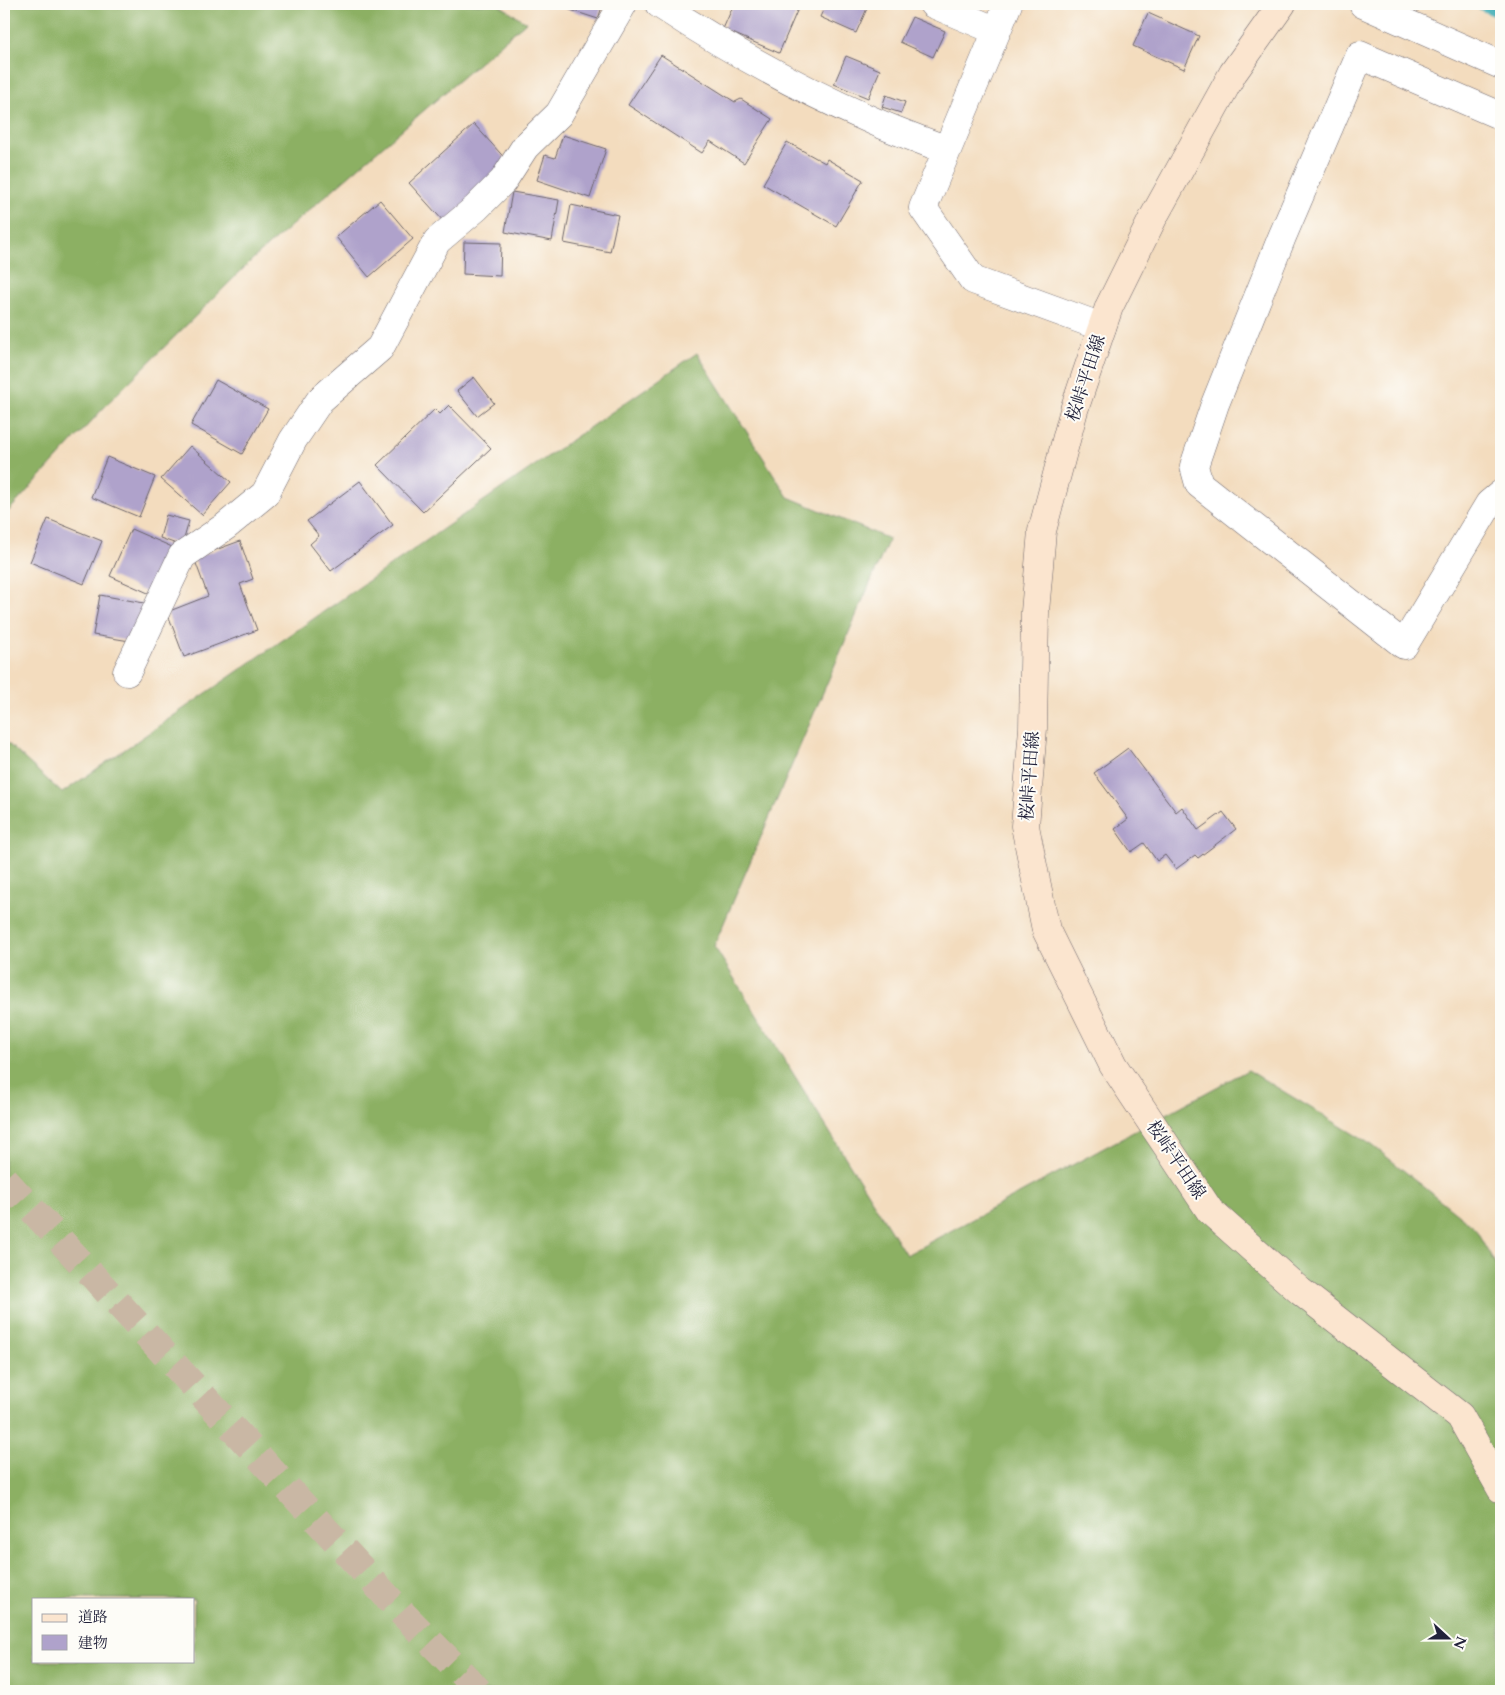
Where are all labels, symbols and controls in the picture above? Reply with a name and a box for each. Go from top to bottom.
street label: 桜峠平田線 [1060,331,1112,425]
street label: 桜峠平田線 [1014,730,1046,822]
street label: 桜峠平田線 [1140,1116,1212,1204]
legend [32,1598,195,1662]
text: 道路 [78,1607,108,1627]
north arrow [1422,1612,1472,1662]
text: 建物 [78,1633,108,1653]
text: N [1449,1633,1471,1652]

